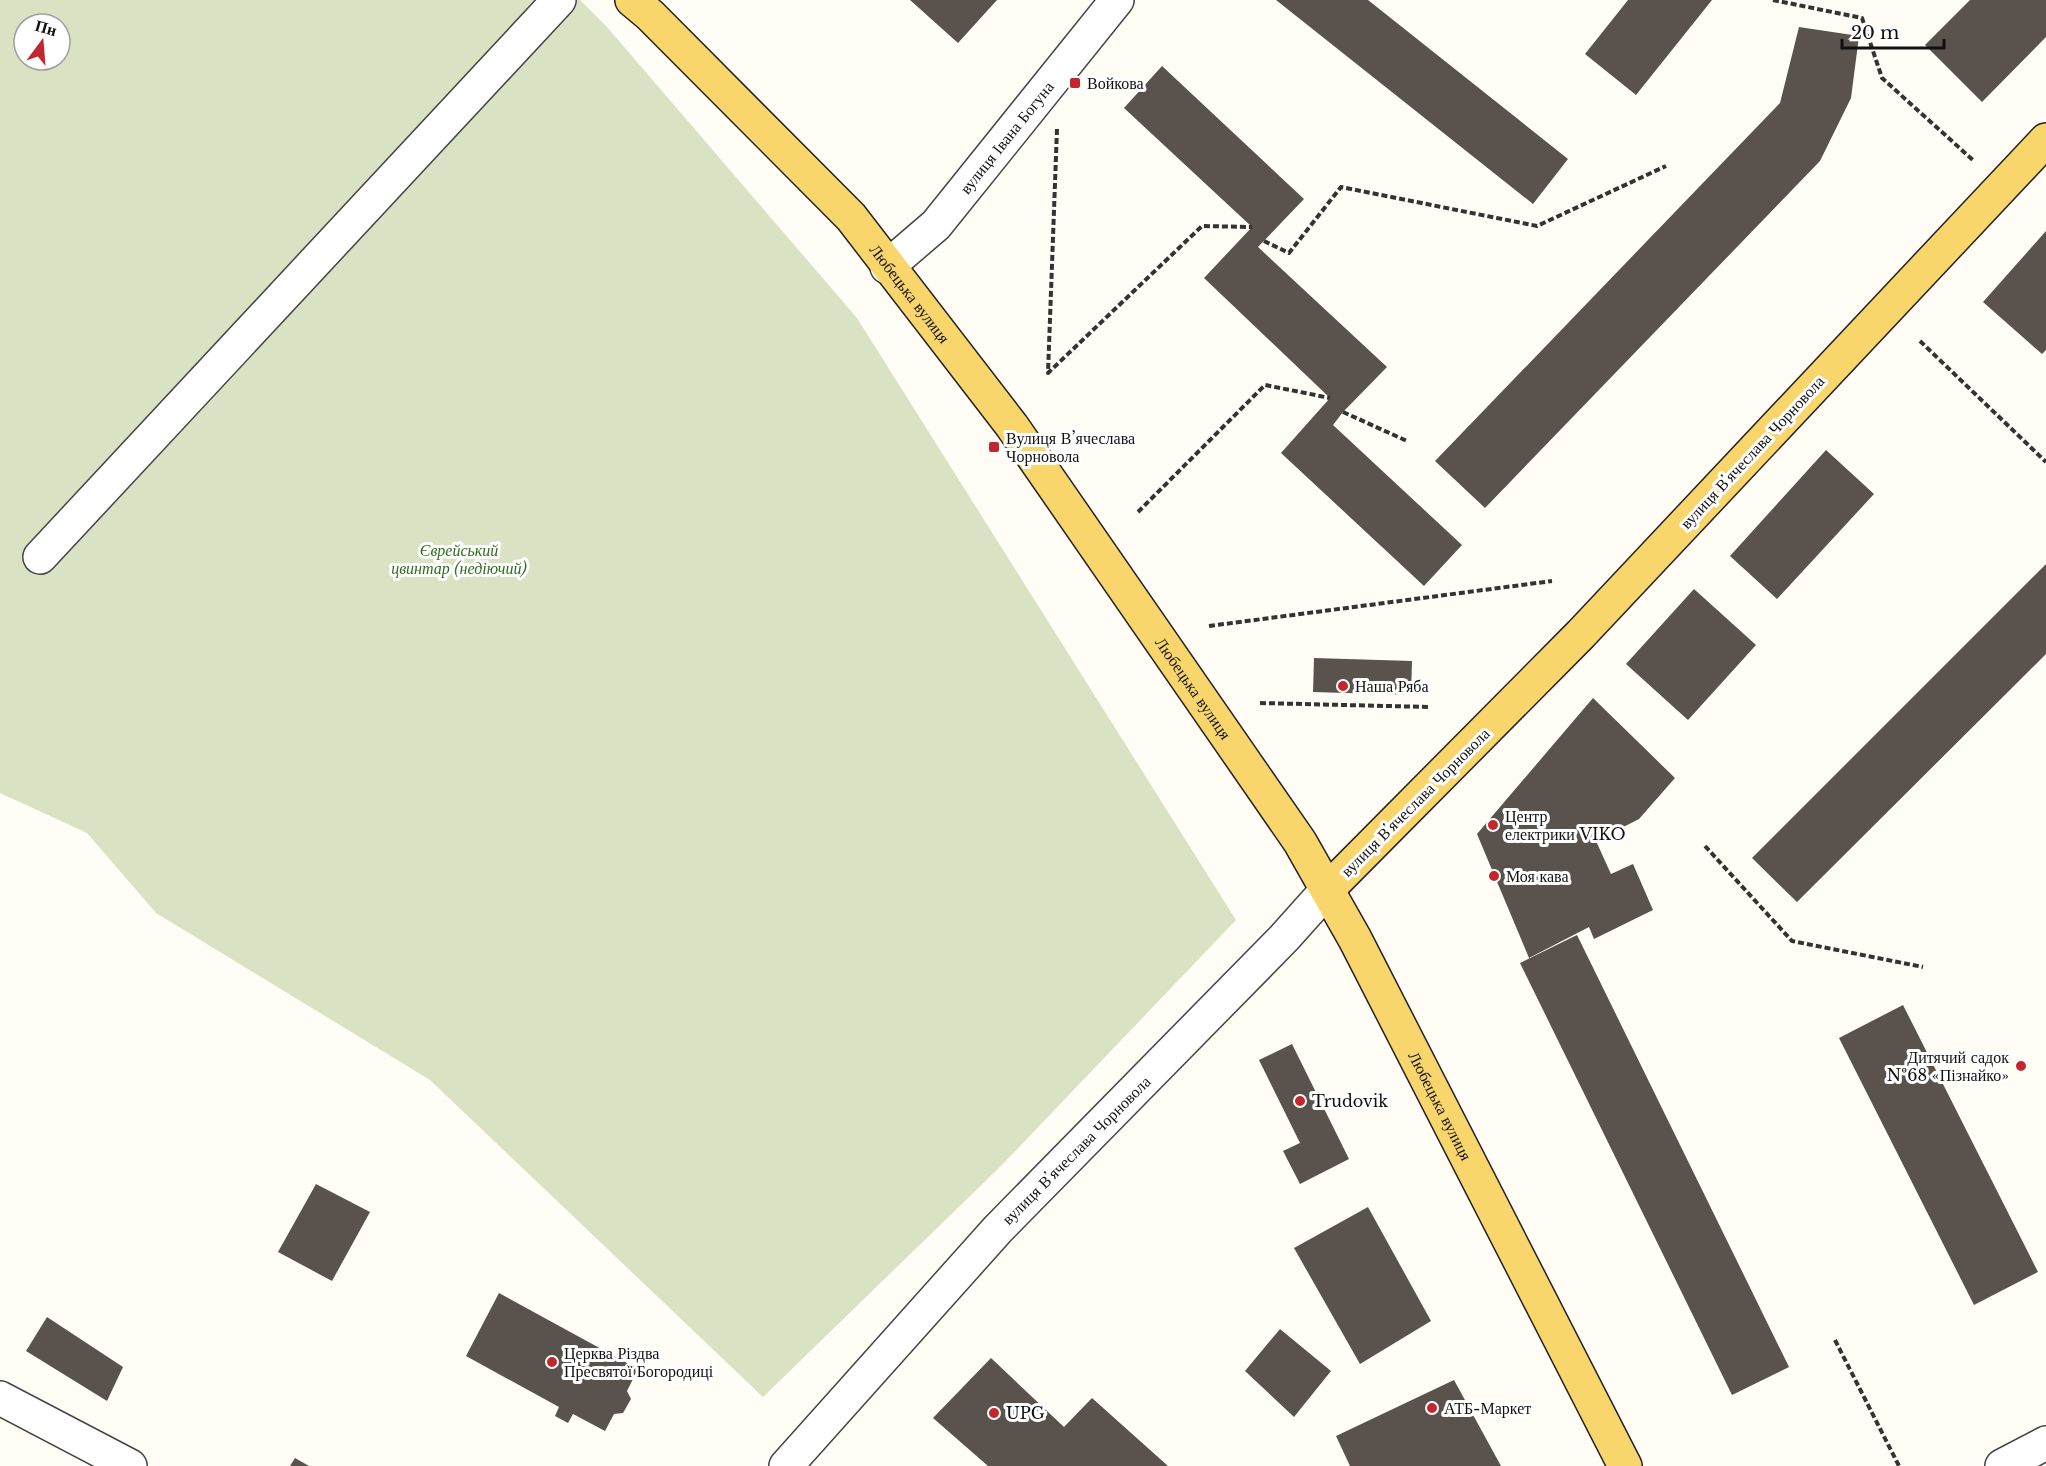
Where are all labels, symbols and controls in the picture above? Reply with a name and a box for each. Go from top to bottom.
north arrow [12,12,72,72]
scale bar [1842,12,1944,50]
text: Пн [33,15,59,40]
text: 20 m [1851,22,1899,44]
place label: Войкова [1087,73,1144,93]
marker: Войкова [1068,76,1082,90]
street label: вулиця Івана Богуна [955,77,1058,198]
street label: Любецька вулиця [865,240,955,348]
street label: вулиця Вʼячеслава Чорновола [1676,371,1828,533]
place label: Вулиця В’ячеслава Чорновола [1006,428,1135,466]
marker: Вулиця В’ячеслава Чорновола [987,440,1001,454]
park label: Єврейський цвинтар (недіючий) [391,540,527,578]
street label: Любецька вулиця [1151,633,1236,744]
place label: Наша Ряба [1355,676,1429,696]
marker: Наша Ряба [1336,679,1350,693]
street label: вулиця Вʼячеслава Чорновола [1336,723,1494,881]
place label: Центр електрики VIKO [1505,806,1626,844]
marker: Центр електрики VIKO [1486,818,1500,832]
place label: Моя кава [1506,866,1569,886]
marker: Моя кава [1487,869,1501,883]
place label: Дитячий садок №68 «Пізнайко» [1887,1047,2009,1085]
street label: Любецька вулиця [1404,1048,1477,1164]
marker: Дитячий садок №68 «Пізнайко» [2014,1059,2028,1073]
street label: вулиця Вʼячеслава Чорновола [997,1071,1155,1229]
place label: Trudovik [1312,1091,1388,1111]
marker: Trudovik [1293,1094,1307,1108]
place label: Церква Різдва Пресвятої Богородиці [564,1343,714,1381]
marker: Церква Різдва Пресвятої Богородиці [545,1355,559,1369]
place label: АТБ-Маркет [1444,1398,1531,1418]
marker: АТБ-Маркет [1425,1401,1439,1415]
place label: UPG [1006,1403,1045,1423]
marker: UPG [987,1406,1001,1420]

